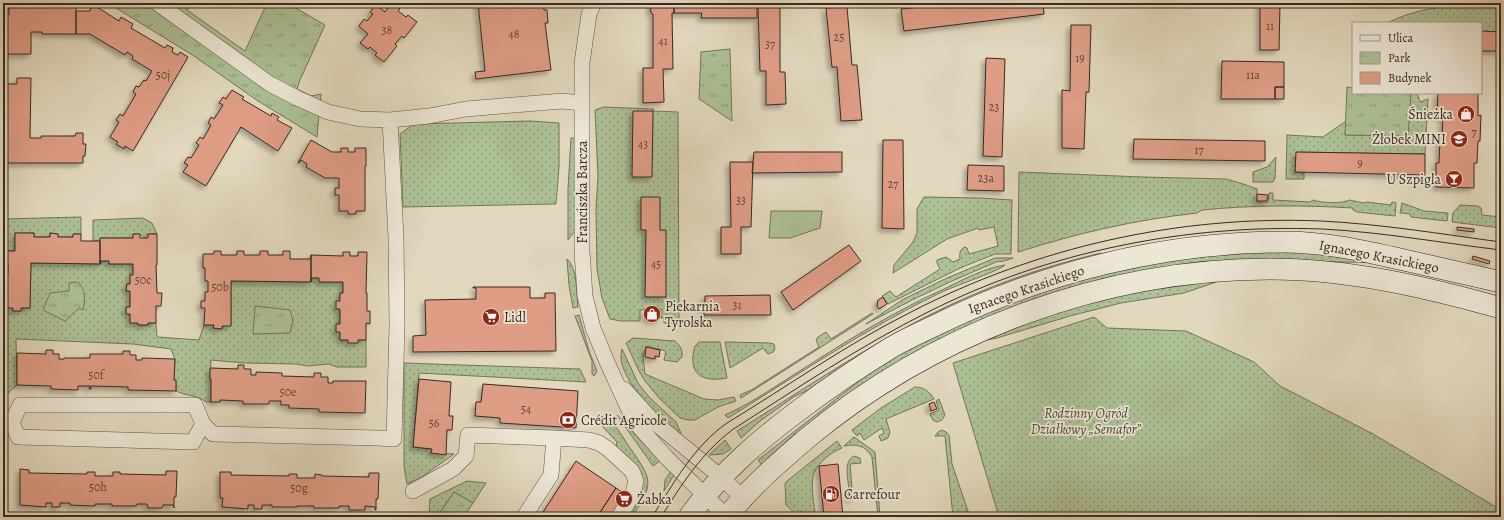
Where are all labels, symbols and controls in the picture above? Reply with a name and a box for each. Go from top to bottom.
house number: 11 [1266,18,1274,34]
house number: 38 [382,22,393,38]
legend [1352,22,1482,94]
house number: 48 [508,26,520,42]
house number: 25 [834,29,844,45]
text: Ulica [1388,30,1413,46]
house number: 41 [658,33,668,49]
house number: 37 [765,36,776,52]
house number: 19 [1075,50,1085,66]
text: Park [1388,50,1411,66]
house number: 50j [156,67,170,83]
house number: 11a [1246,67,1260,83]
text: Budynek [1388,70,1431,86]
house number: 23 [989,99,999,115]
shop icon: Śnieżka [1456,104,1476,124]
place label: Śnieżka [1408,105,1453,124]
house number: 7 [1471,124,1477,140]
school or university icon: Żłobek MINI [1449,129,1469,149]
place label: Żłobek MINI [1372,130,1446,149]
house number: 43 [638,136,648,152]
street label: Franciszka Barcza [573,140,592,244]
house number: 17 [1194,142,1205,158]
house number: 9 [1357,155,1363,171]
bar icon: U Szpigla [1444,169,1464,189]
house number: 23a [978,170,995,186]
place label: U Szpigla [1387,170,1441,189]
house number: 27 [888,176,899,192]
house number: 33 [736,192,746,208]
street label: Ignacego Krasickiego [1317,236,1440,277]
house number: 45 [651,256,661,272]
street label: Ignacego Krasickiego [966,261,1087,318]
house number: 50c [135,272,151,288]
house number: 50b [211,279,229,295]
place label: Piekarnia Tyrolska [665,297,720,332]
house number: 31 [732,297,742,313]
shop icon: Piekarnia Tyrolska [642,304,662,324]
supermarket icon: Lidl [481,307,501,327]
place label: Lidl [504,308,527,327]
house number: 50f [88,367,106,383]
house number: 50e [280,384,296,400]
house number: 54 [521,401,532,417]
park label: Rodzinny Ogród Działkowy „Semafor” [1031,404,1142,439]
bank icon: Crédit Agricole [558,410,578,430]
place label: Crédit Agricole [581,411,667,430]
house number: 56 [429,415,440,431]
house number: 50h [89,479,108,495]
house number: 50g [290,480,308,496]
fuel station icon: Carrefour [821,484,841,504]
place label: Carrefour [844,485,901,504]
supermarket icon: Żabka [614,489,634,509]
place label: Żabka [637,490,672,509]

